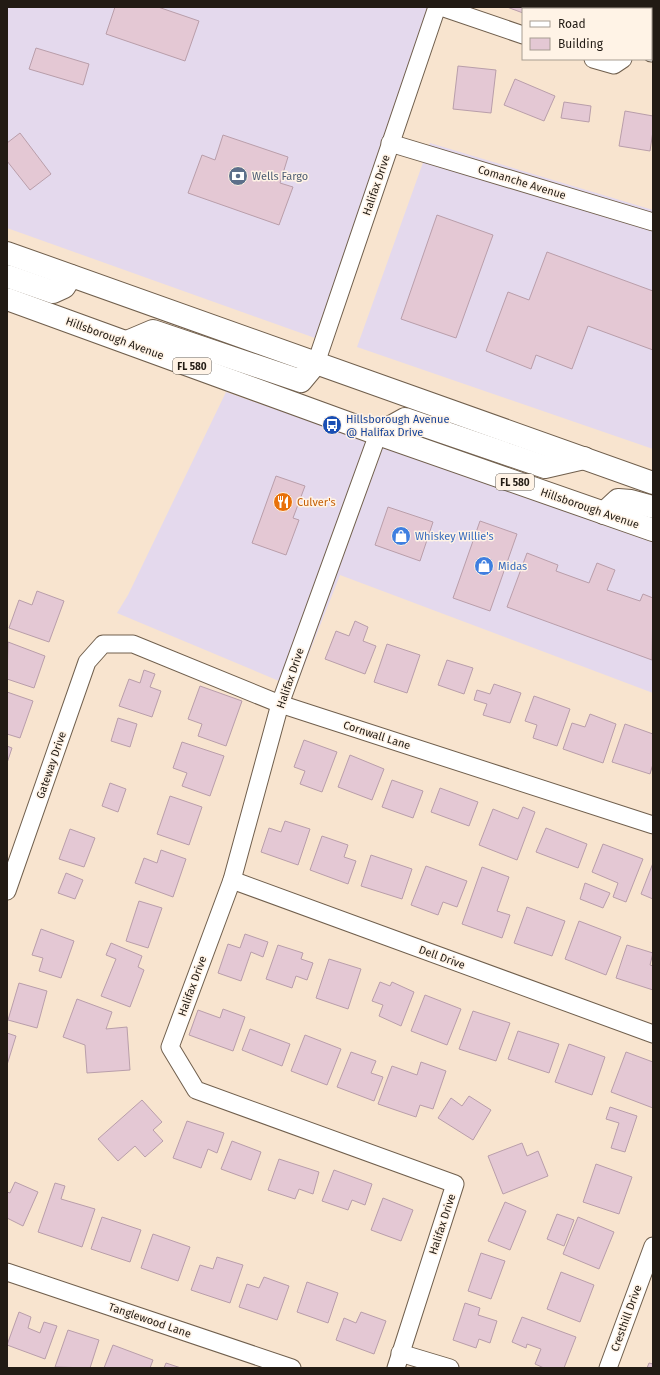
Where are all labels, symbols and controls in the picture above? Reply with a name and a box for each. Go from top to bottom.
legend [522,8,652,60]
text: Road [558,17,586,31]
text: Building [558,37,604,51]
street label: Halifax Drive [360,153,393,217]
street label: Comanche Avenue [476,163,567,202]
bank icon: Wells Fargo [227,165,249,187]
place label: Wells Fargo [252,170,308,183]
street label: Hillsborough Avenue [64,315,166,362]
road number: FL 580 [173,358,211,374]
place label: Hillsborough Avenue @ Halifax Drive [346,413,449,439]
bus stop icon: Hillsborough Avenue @ Halifax Drive [321,414,343,436]
road number: FL 580 [496,474,534,490]
street label: Hillsborough Avenue [539,485,641,531]
restaurant icon: Culver's [272,491,294,513]
place label: Culver's [297,496,336,509]
shop icon: Whiskey Willie's [390,525,412,547]
place label: Whiskey Willie's [415,530,494,543]
shop icon: Midas [473,555,495,577]
place label: Midas [498,560,527,573]
street label: Halifax Drive [274,646,307,710]
street label: Cornwall Lane [342,719,412,752]
street label: Gateway Drive [34,730,69,801]
street label: Dell Drive [417,943,467,972]
street label: Halifax Drive [176,954,209,1018]
street label: Halifax Drive [427,1192,458,1256]
street label: Cresthill Drive [608,1283,645,1353]
street label: Tanglewood Lane [107,1300,193,1341]

